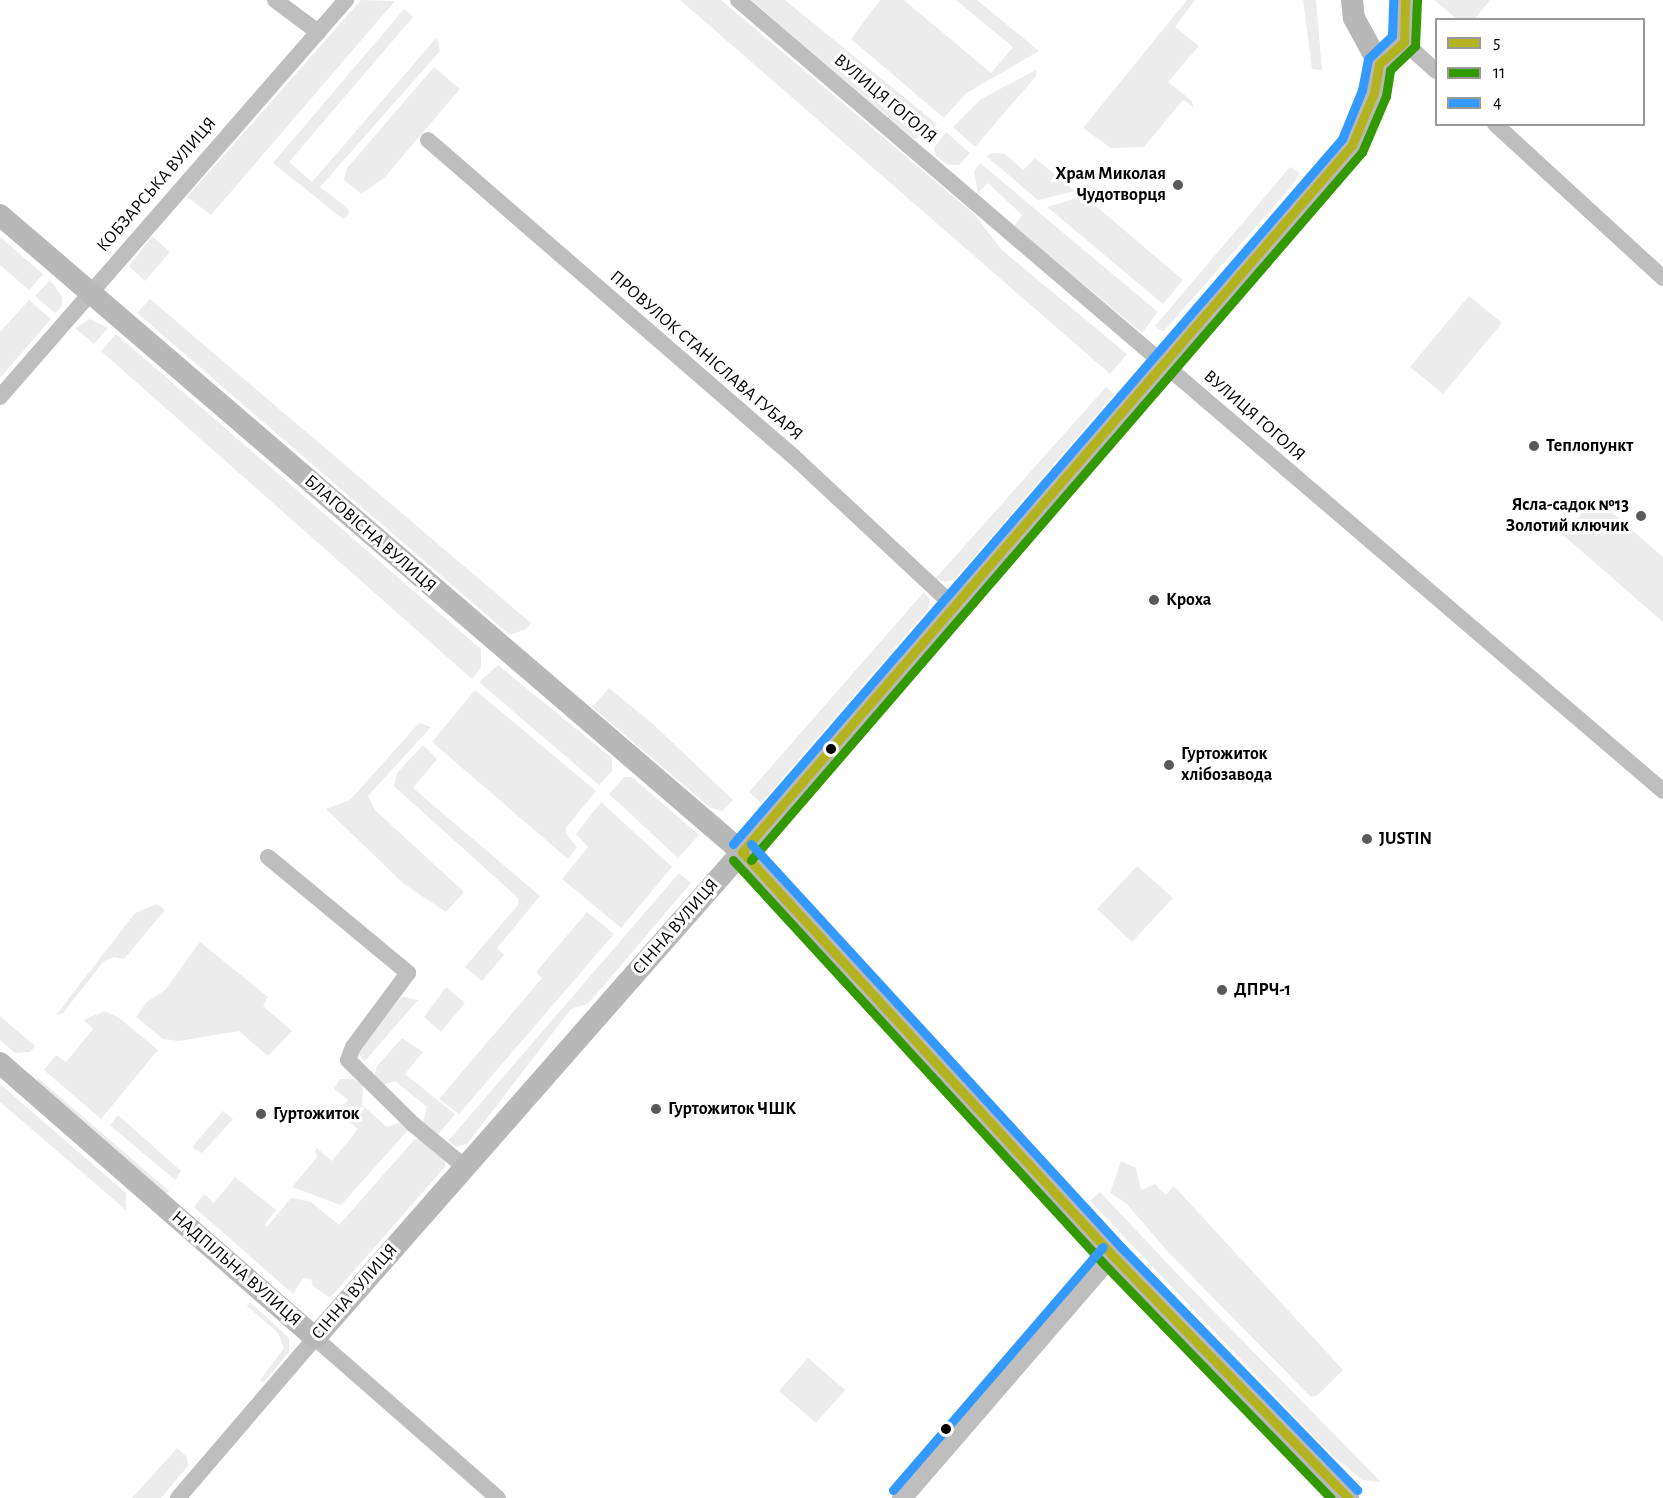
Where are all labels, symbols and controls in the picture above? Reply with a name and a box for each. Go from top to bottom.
legend [1435,18,1645,126]
text: 5 [1493,34,1501,52]
street label: ВУЛИЦЯ ГОГОЛЯ [829,50,941,148]
text: 11 [1493,64,1505,82]
text: 4 [1493,94,1502,112]
street label: КОБЗАРСЬКА ВУЛИЦЯ [93,113,221,257]
place label: Храм Миколая Чудотворця [1055,164,1166,207]
marker: Храм Миколая Чудотворця [1171,178,1185,192]
street label: ПРОВУЛОК СТАНІСЛАВА ГУБАРЯ [605,266,807,446]
street label: ВУЛИЦЯ ГОГОЛЯ [1199,366,1309,466]
place label: Теплопункт [1546,435,1633,457]
marker: Теплопункт [1527,439,1541,453]
street label: БЛАГОВІСНА ВУЛИЦЯ [299,471,441,597]
place label: Ясла-садок №13 Золотий ключик [1506,495,1629,538]
marker: Ясла-садок №13 Золотий ключик [1634,509,1648,523]
place label: Кроха [1166,589,1211,611]
marker: Кроха [1147,593,1161,607]
unlabelled marker [825,743,837,755]
place label: Гуртожиток хлібозавода [1181,744,1272,786]
marker: Гуртожиток хлібозавода [1162,758,1176,772]
place label: JUSTIN [1379,828,1432,850]
marker: JUSTIN [1360,832,1374,846]
street label: СІННА ВУЛИЦЯ [628,874,724,980]
place label: ДПРЧ-1 [1234,979,1291,1001]
marker: ДПРЧ-1 [1215,983,1229,997]
place label: Гуртожиток ЧШК [668,1098,796,1120]
marker: Гуртожиток ЧШК [649,1102,663,1116]
place label: Гуртожиток [273,1103,360,1125]
marker: Гуртожиток [254,1107,268,1121]
street label: НАДПІЛЬНА ВУЛИЦЯ [167,1207,305,1331]
street label: СІННА ВУЛИЦЯ [307,1239,403,1345]
unlabelled marker [940,1423,952,1435]

